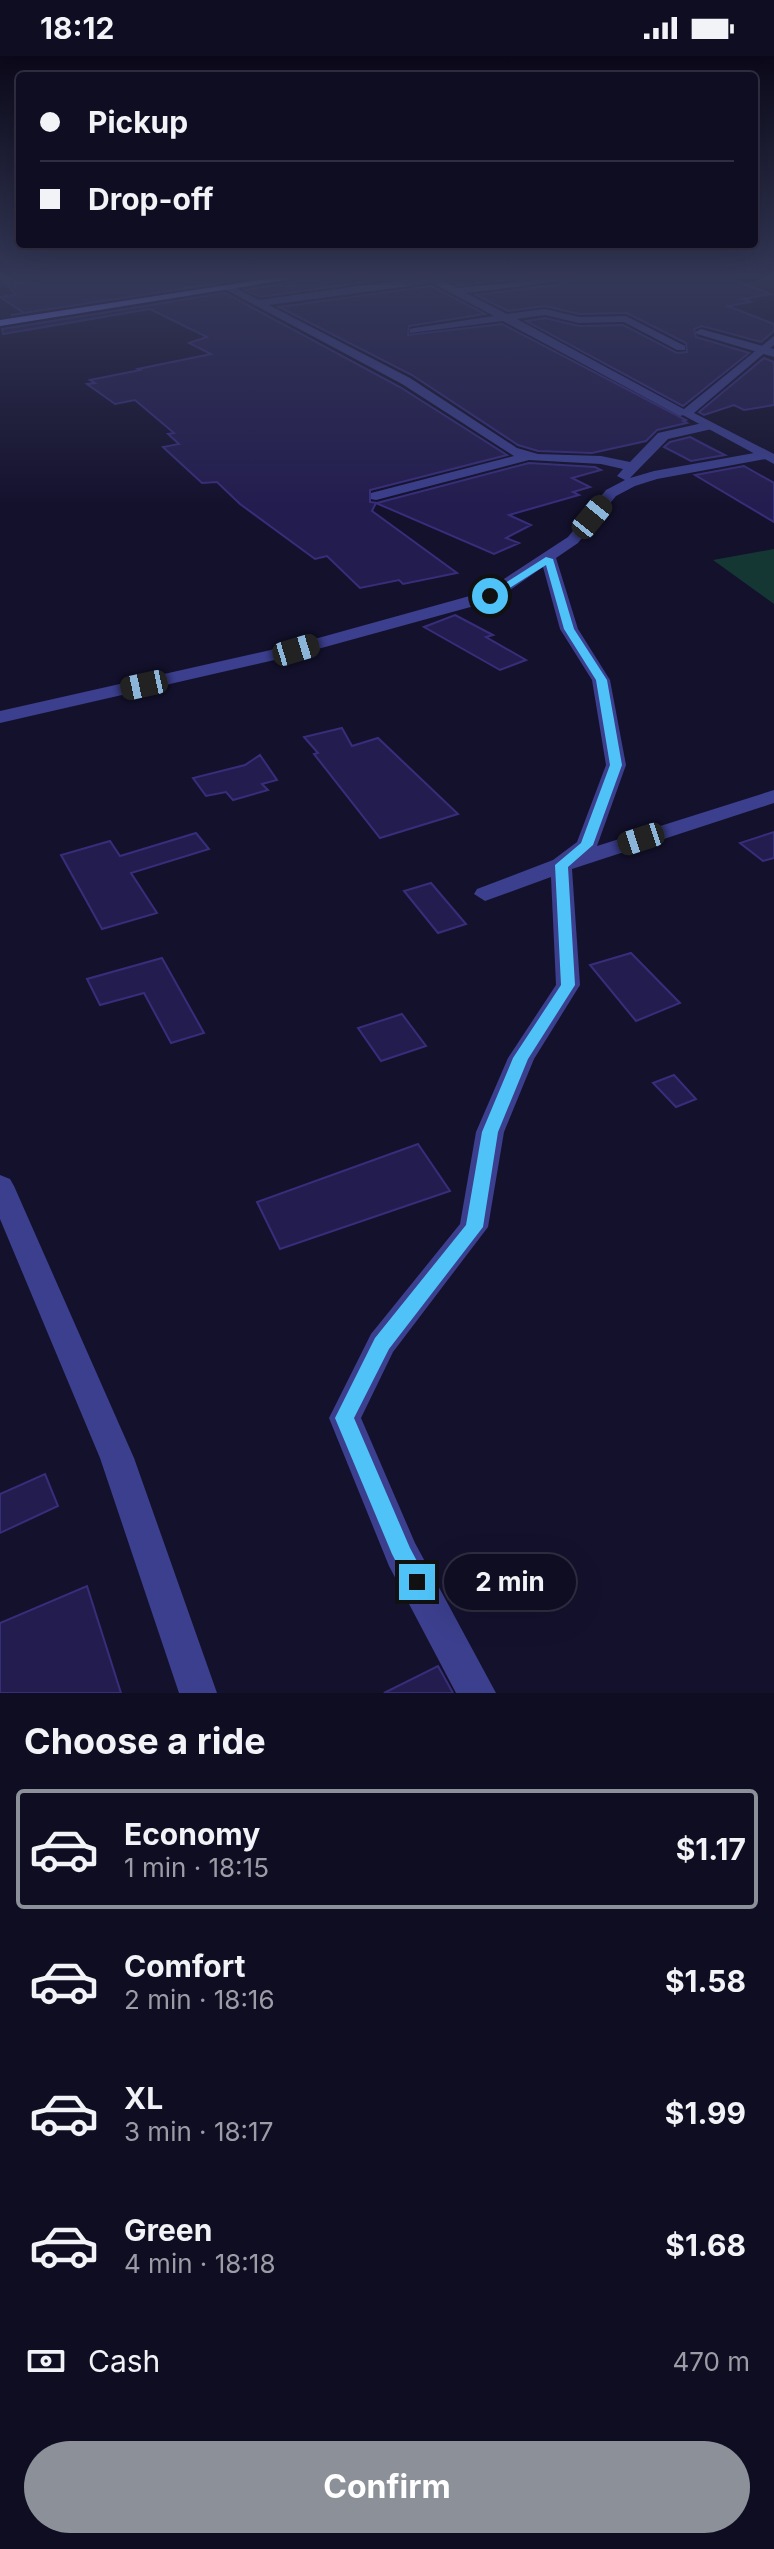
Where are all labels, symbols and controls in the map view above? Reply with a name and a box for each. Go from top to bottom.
text: 18:12 [40,10,114,46]
text: Pickup [88,104,188,140]
text: Drop-off [88,181,214,217]
car [568,491,616,543]
route start [472,578,508,614]
car [270,632,322,668]
car [118,668,170,702]
car [614,820,668,858]
callout: 2 min [445,1554,577,1610]
route end [399,1564,435,1600]
text: 2 min [475,1566,545,1597]
text: Choose a ride [24,1719,266,1763]
icon: car [28,1813,100,1885]
text: Economy [124,1816,260,1852]
text: $1.17 [676,1831,746,1867]
text: 1 min · 18:15 [124,1852,269,1883]
icon: car [28,1945,100,2017]
text: Comfort [124,1948,245,1984]
text: $1.58 [665,1963,746,1999]
text: 2 min · 18:16 [124,1984,275,2015]
icon: car [28,2077,100,2149]
text: XL [124,2080,163,2116]
text: $1.99 [665,2095,746,2131]
text: 3 min · 18:17 [124,2116,273,2147]
icon: car [28,2209,100,2281]
text: Green [124,2212,212,2248]
text: $1.68 [665,2227,746,2263]
text: 4 min · 18:18 [124,2248,275,2279]
icon: cash [24,2339,68,2383]
text: Cash [88,2343,160,2379]
text: 470 m [672,2346,750,2377]
button: Confirm [24,2441,750,2533]

